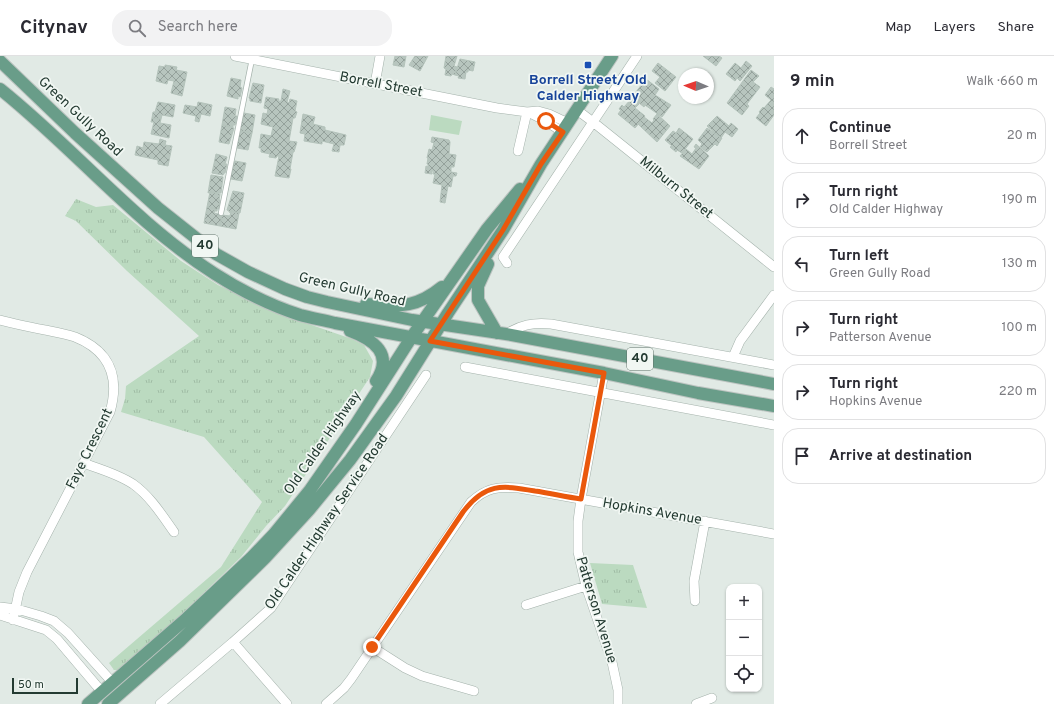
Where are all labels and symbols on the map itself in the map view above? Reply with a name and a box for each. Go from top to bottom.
marker: Borrell Street/Old Calder Highway [583,60,593,70]
north arrow [678,68,714,104]
street label: Borrell Street [338,69,424,101]
place label: Borrell Street/Old Calder Highway [529,72,647,105]
street label: Green Gully Road [34,74,126,160]
route start [537,112,555,130]
street label: Milburn Street [636,153,716,223]
road number: 40 [192,235,218,257]
street label: Green Gully Road [297,269,407,311]
road number: 40 [627,348,653,370]
street label: Old Calder Highway [281,388,365,498]
street label: Faye Crescent [63,406,117,492]
street label: Old Calder Highway Service Road [262,431,392,613]
street label: Hopkins Avenue [601,495,703,529]
street label: Patterson Avenue [572,555,620,665]
route end [363,638,381,656]
scale bar [12,676,78,695]

